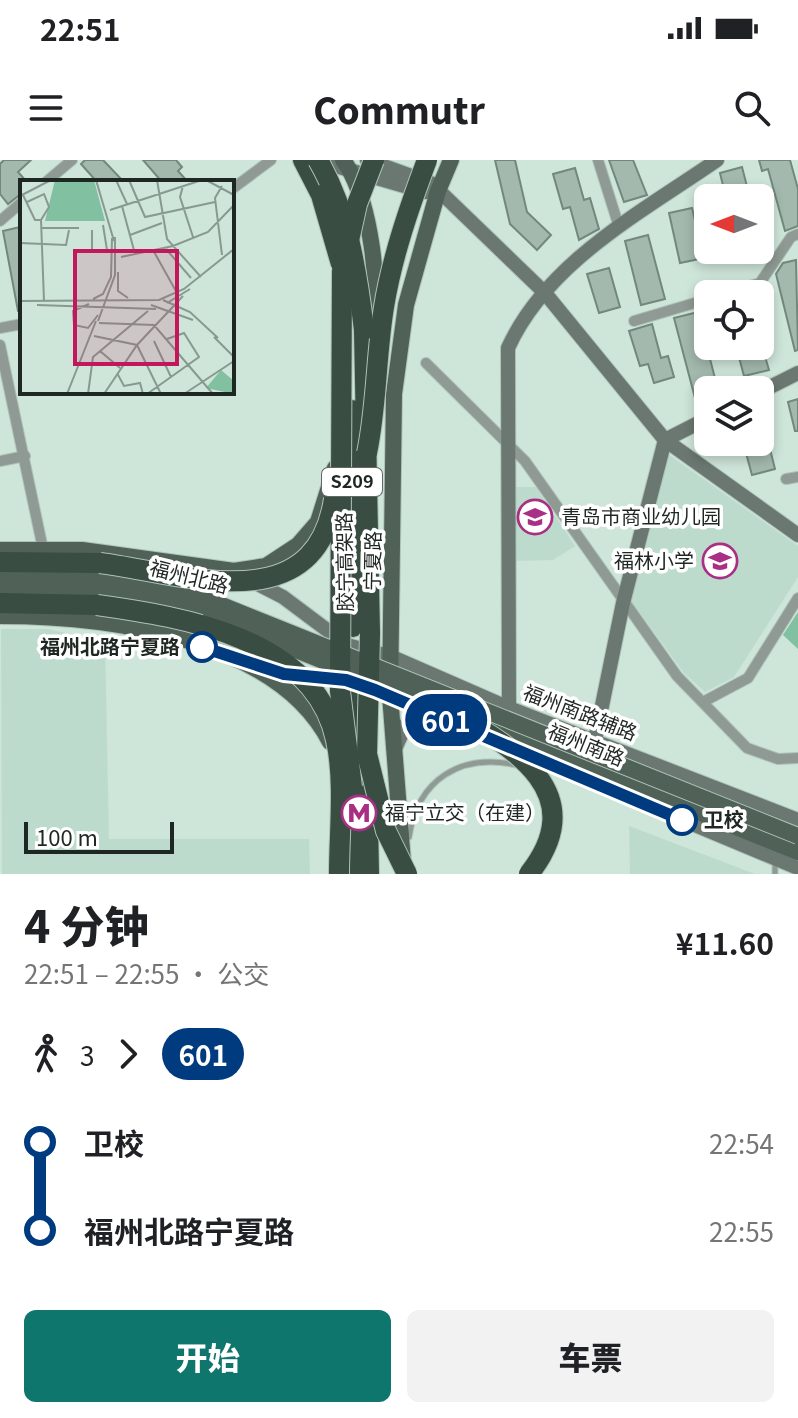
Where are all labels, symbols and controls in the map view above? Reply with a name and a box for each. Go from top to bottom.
text: 22:51 [40,6,121,50]
text: Commutr [313,82,485,134]
icon: menu [24,86,68,130]
icon: search [730,86,774,130]
inset map [20,180,234,394]
north arrow [694,184,774,264]
map controls [694,184,774,456]
button: locate [694,280,774,360]
button: layers [694,376,774,456]
road number: S209 [322,468,382,496]
school or university icon: 青岛市商业幼儿园 [516,498,554,536]
place label: 青岛市商业幼儿园 [561,501,721,530]
street label: 胶宁高架路 [328,512,359,612]
street label: 宁夏路 [356,531,387,591]
school or university icon: 福林小学 [701,542,739,580]
place label: 福林小学 [614,545,694,574]
street label: 福州北路 [147,552,232,599]
place label: 福州北路宁夏路 [40,631,180,660]
marker: 福州北路宁夏路 [187,632,217,662]
street label: 福州南路辅路 [520,680,640,746]
line badge: 601 [400,694,492,746]
text: 601 [421,700,471,740]
street label: 福州南路 [544,719,628,771]
metro station icon: 福宁立交（在建） [340,794,378,832]
place label: 福宁立交（在建） [385,797,545,826]
place label: 卫校 [704,804,744,833]
marker: 卫校 [667,805,697,835]
scale bar [24,818,174,854]
text: 100 m [36,820,98,852]
text: 4 分钟 [24,892,148,956]
text: ¥11.60 [676,920,774,964]
text: 22:51 – 22:55 · 公交 [24,954,269,991]
icon: walk [24,1032,68,1076]
icon: forward [106,1032,150,1076]
text: 601 [178,1034,228,1074]
text: 3 [80,1036,94,1073]
text: 卫校 [84,1120,144,1164]
text: 22:54 [709,1124,774,1161]
text: 福州北路宁夏路 [84,1208,294,1252]
text: 22:55 [709,1212,774,1249]
button: 开始 [24,1310,391,1402]
button: 车票 [407,1310,774,1402]

